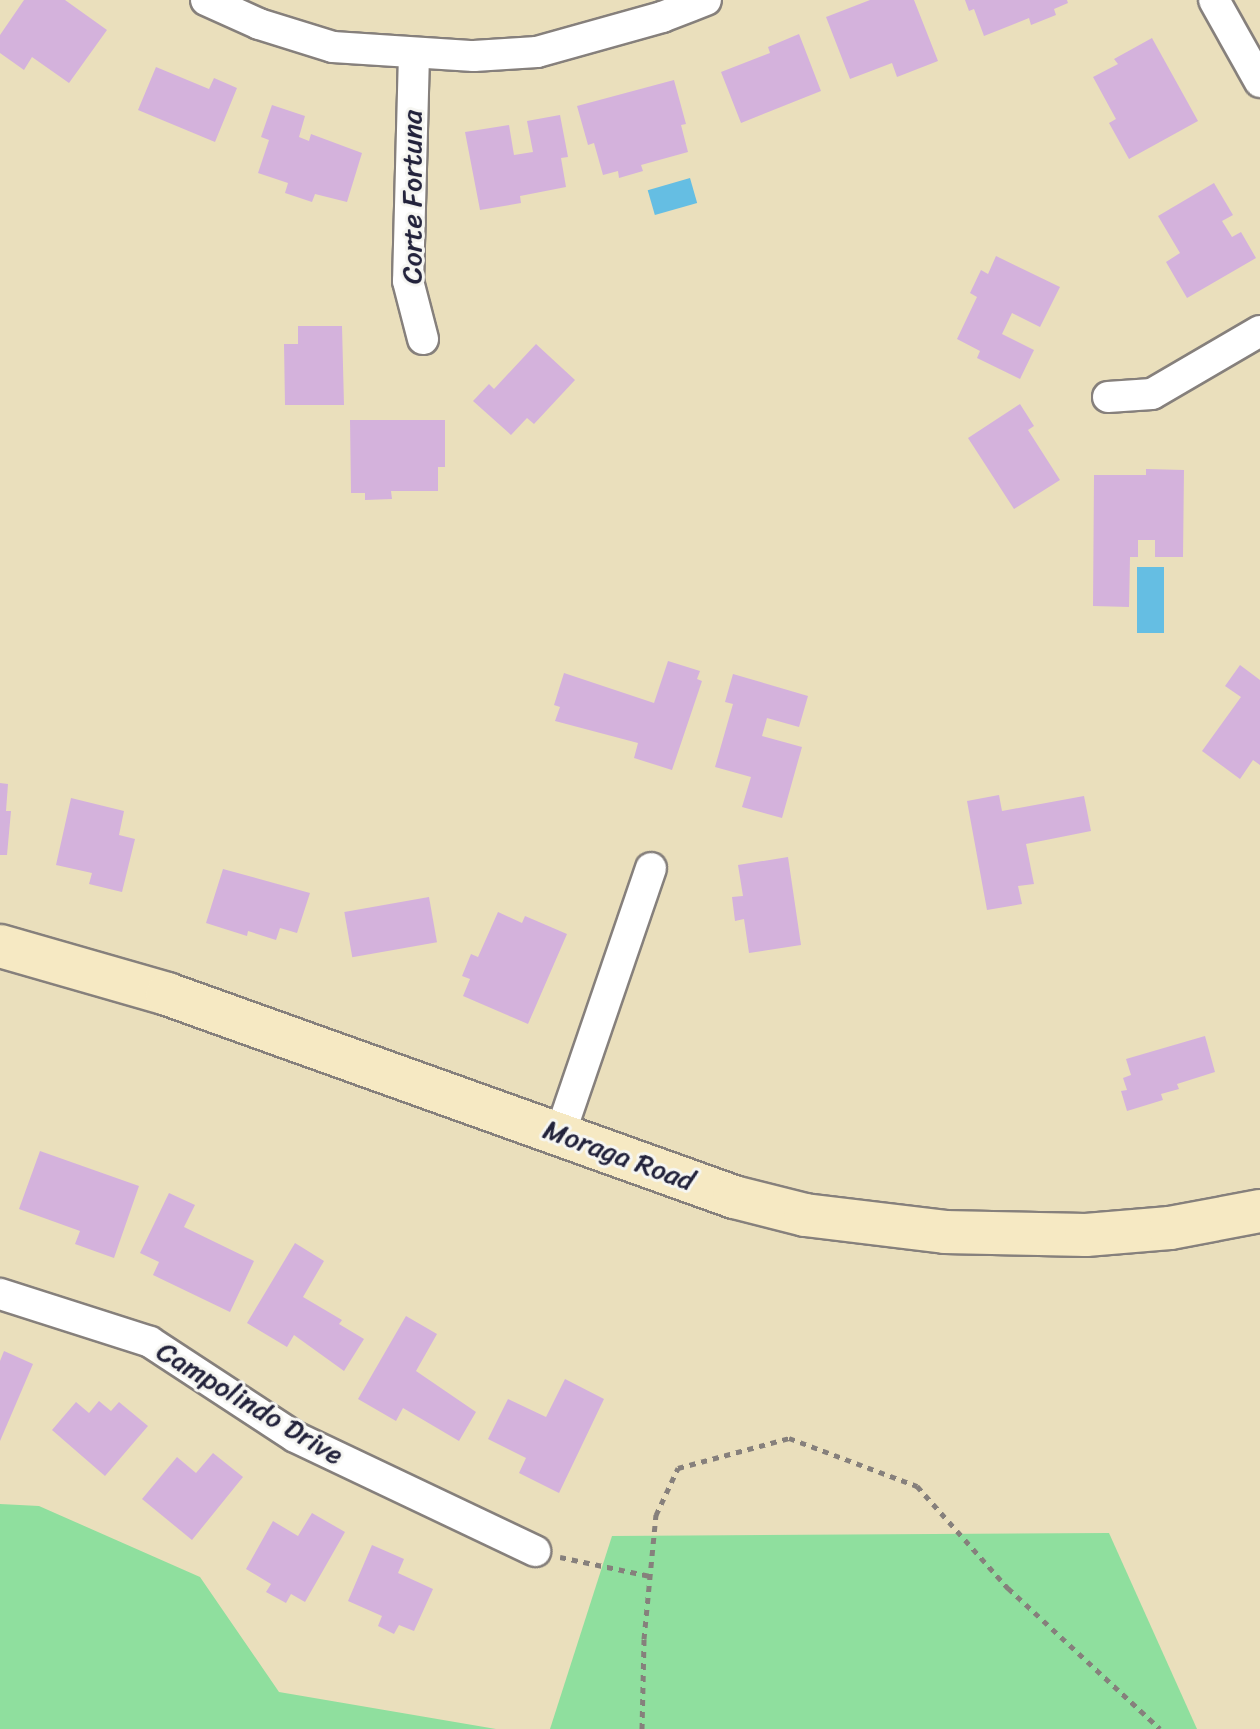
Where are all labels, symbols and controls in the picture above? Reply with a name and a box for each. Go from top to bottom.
street label: Corte Fortuna [395,110,429,284]
street label: Moraga Road [539,1112,699,1198]
street label: Campolindo Drive [150,1334,350,1472]

